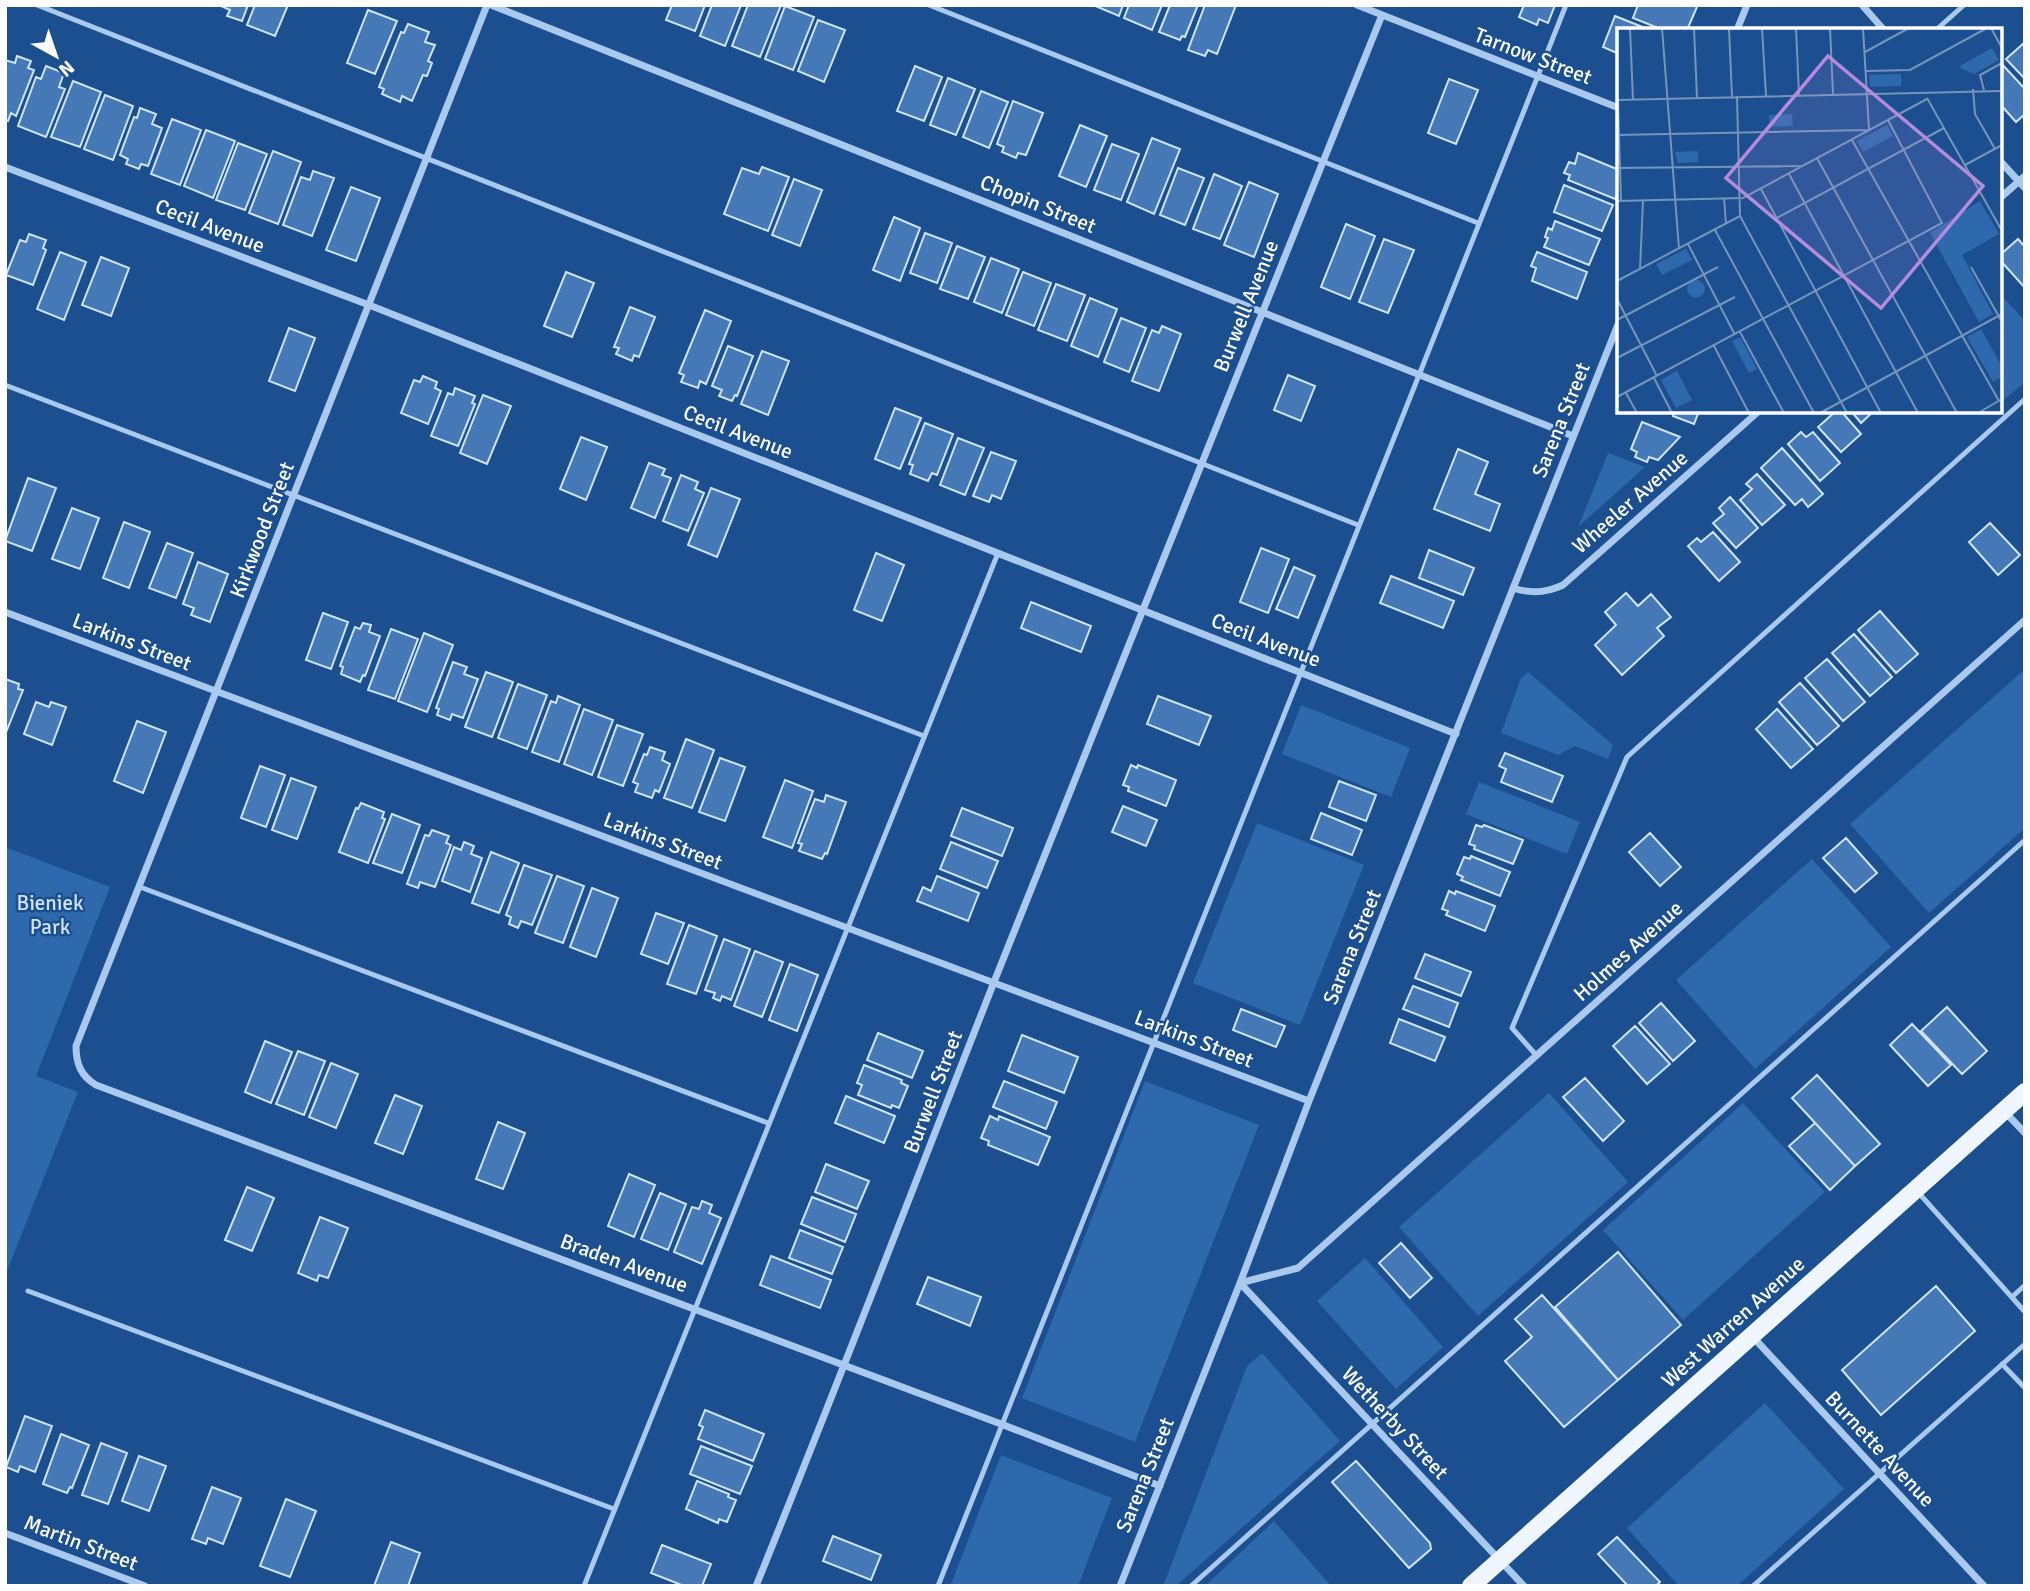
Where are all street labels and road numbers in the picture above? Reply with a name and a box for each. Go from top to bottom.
street label: Tarnow Street [1471,22,1595,90]
street label: Chopin Street [976,169,1100,239]
street label: Cecil Avenue [152,193,268,259]
street label: Burwell Avenue [1208,236,1284,376]
street label: Sarena Street [1526,359,1596,481]
street label: Cecil Avenue [680,399,796,465]
street label: Wheeler Avenue [1567,445,1693,559]
street label: Kirkwood Street [224,458,300,602]
street label: Larkins Street [69,607,195,677]
street label: Cecil Avenue [1208,607,1324,673]
street label: Larkins Street [600,806,726,876]
street label: Sarena Street [1317,886,1387,1008]
street label: Holmes Avenue [1568,895,1688,1007]
street label: Larkins Street [1131,1004,1257,1074]
street label: Burwell Street [898,1027,968,1157]
street label: Braden Avenue [557,1228,691,1298]
street label: West Warren Avenue [1656,1251,1810,1393]
street label: Wetherby Street [1336,1361,1454,1485]
street label: Burnette Avenue [1820,1386,1940,1512]
street label: Sarena Street [1110,1414,1180,1536]
street label: Martin Street [20,1509,142,1577]

